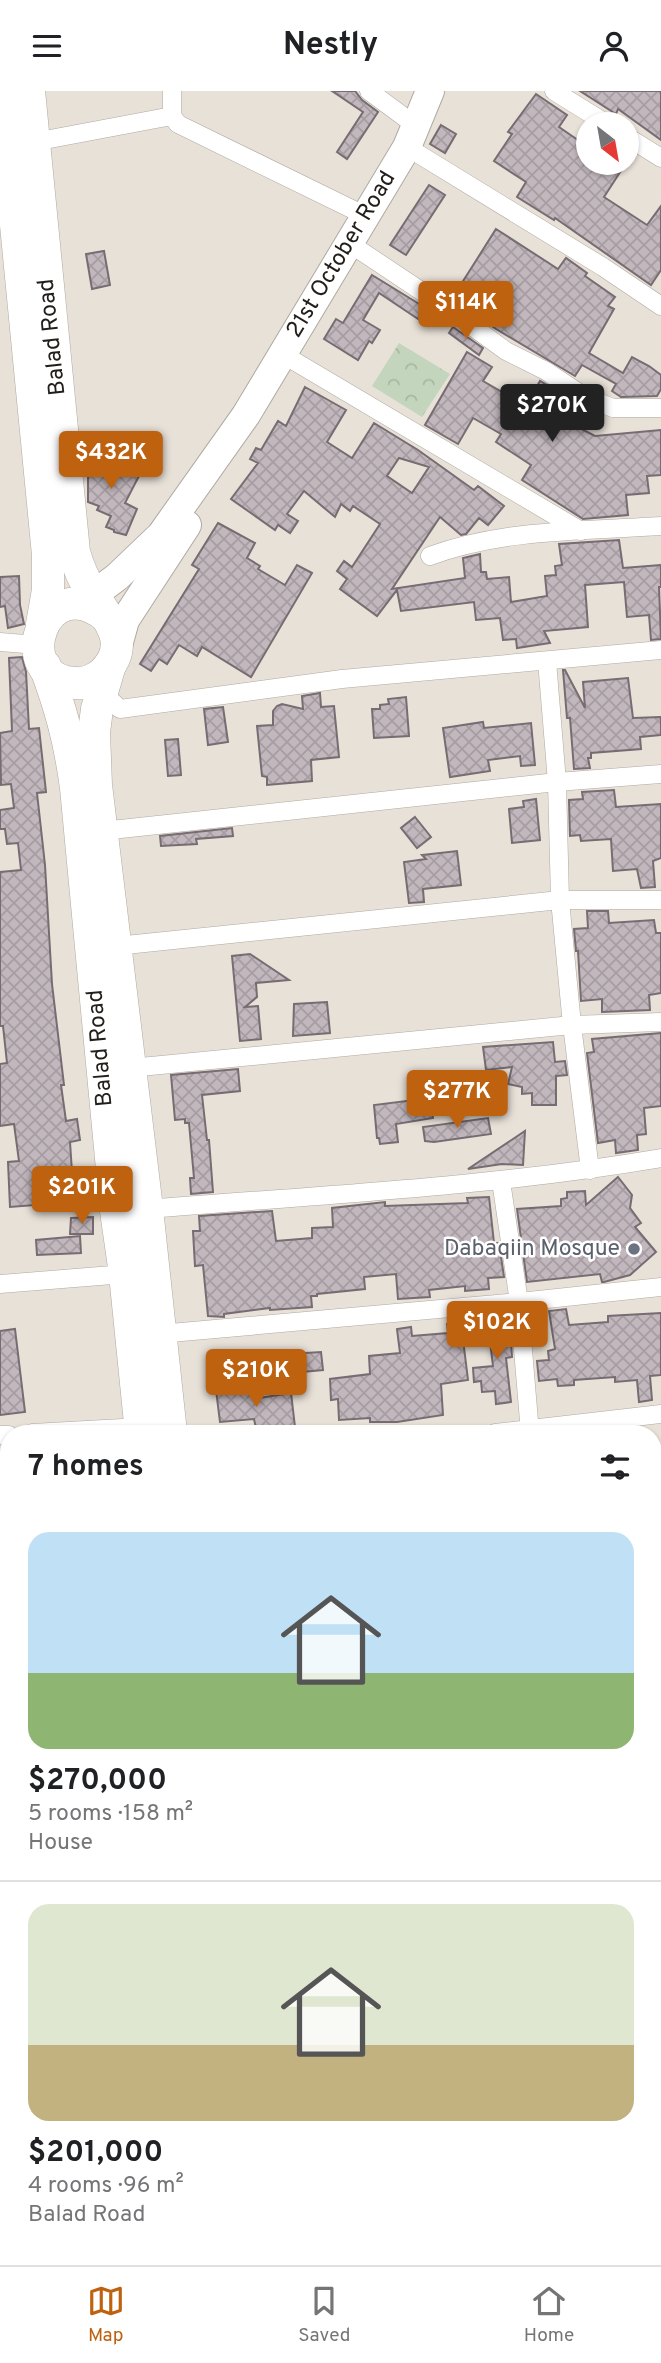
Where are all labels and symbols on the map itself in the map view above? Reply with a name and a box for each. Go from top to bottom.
north arrow [576,112,639,175]
street label: 21st October Road [281,166,403,344]
street label: Balad Road [32,277,74,397]
pin: $114K [417,281,515,341]
pin: $270K [503,385,601,444]
pin: $432K [62,431,160,491]
street label: Balad Road [81,988,121,1108]
pin: $277K [408,1070,506,1130]
pin: $201K [33,1167,131,1226]
place label: Dabaqiin Mosque [444,1235,620,1264]
marker: Dabaqiin Mosque [626,1241,642,1257]
pin: $102K [448,1301,546,1361]
pin: $210K [207,1349,305,1409]

